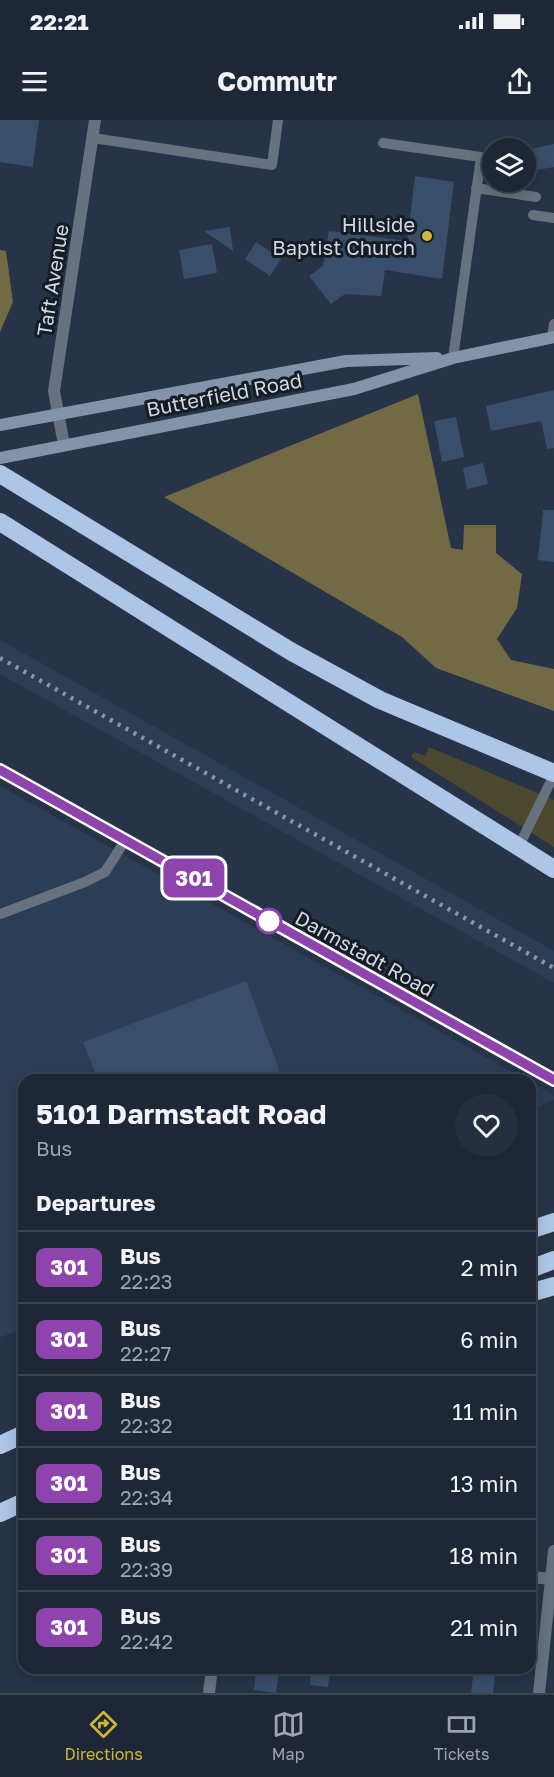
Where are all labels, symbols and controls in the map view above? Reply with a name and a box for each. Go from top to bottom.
text: 22:21 [30,8,89,35]
icon: menu [18,65,51,98]
text: Commutr [217,65,337,97]
icon: share [503,65,536,98]
map controls [482,138,536,192]
button: layers [482,138,536,192]
place label: Hillside Baptist Church [272,212,415,259]
street label: Taft Avenue [31,222,73,338]
marker: Hillside Baptist Church [420,229,434,243]
street label: Butterfield Road [144,367,304,421]
line badge: 301 [160,858,228,897]
text: 301 [175,865,213,891]
street label: Darmstadt Road [291,905,439,1001]
unlabelled marker [256,908,282,934]
button: heart [455,1094,518,1157]
text: 5101 Darmstadt Road [36,1097,327,1130]
text: Bus [36,1136,72,1160]
text: Departures [36,1189,155,1216]
text: Bus [120,1242,161,1269]
text: 301 [50,1254,88,1280]
text: 2 min [461,1254,518,1281]
text: 22:23 [120,1269,173,1293]
text: Bus [120,1314,161,1341]
text: 301 [50,1326,88,1352]
text: 6 min [460,1326,518,1353]
text: 22:27 [120,1341,171,1365]
text: Bus [120,1386,161,1413]
text: 301 [50,1398,88,1424]
text: 11 min [452,1398,518,1425]
text: 22:32 [120,1413,173,1437]
text: Bus [120,1458,161,1485]
text: 301 [50,1470,88,1496]
text: 13 min [450,1470,518,1497]
text: 22:34 [120,1485,173,1509]
text: Bus [120,1530,161,1557]
text: 301 [50,1542,88,1568]
text: 18 min [450,1542,518,1569]
text: 22:39 [120,1557,173,1581]
text: Bus [120,1602,161,1629]
text: 301 [50,1614,88,1640]
text: 21 min [450,1614,518,1641]
text: 22:42 [120,1629,173,1653]
tab: Directions [65,1708,143,1764]
tab: Map [272,1708,305,1764]
tab: Tickets [434,1708,490,1764]

